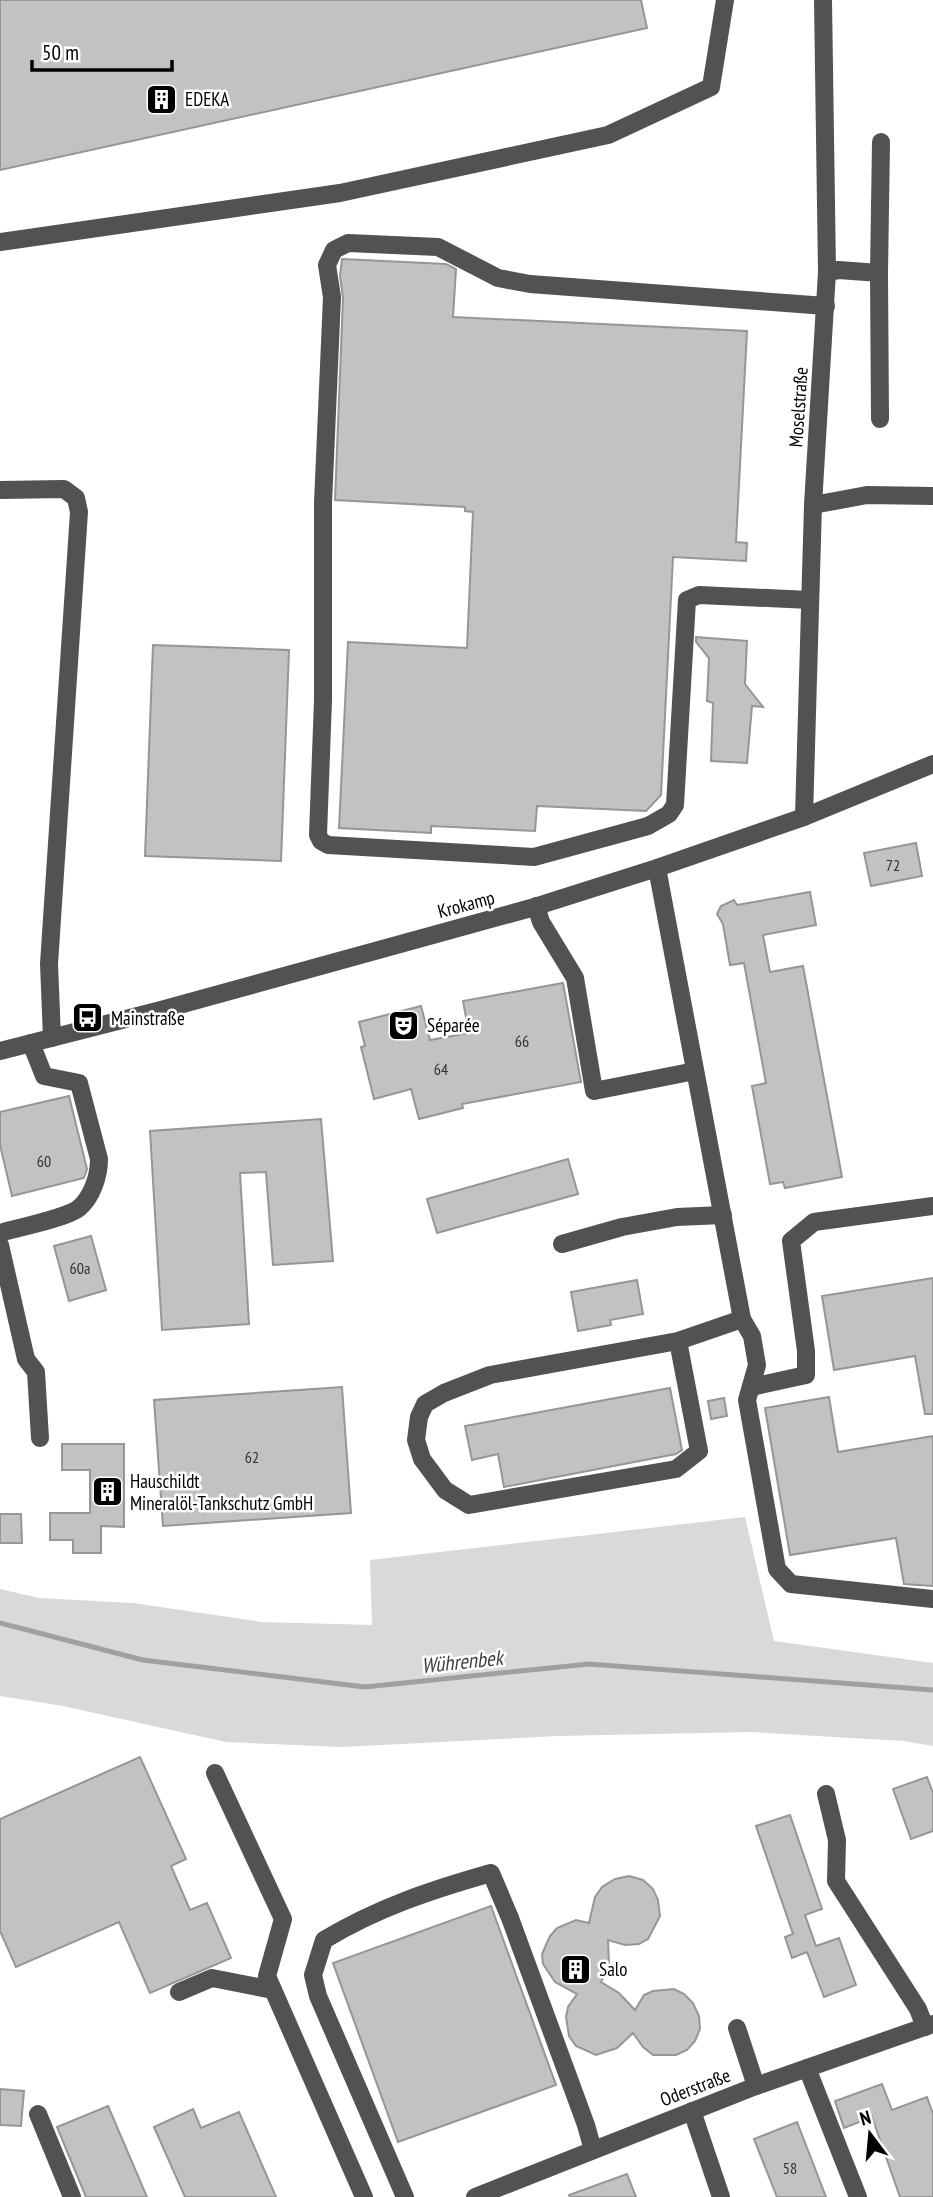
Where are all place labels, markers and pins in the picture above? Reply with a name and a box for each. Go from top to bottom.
building icon: EDEKA [145,82,179,116]
place label: EDEKA [185,87,229,111]
bus stop icon: Mainstraße [71,1001,105,1035]
place label: Mainstraße [111,1006,185,1030]
theatre icon: Séparée [387,1008,421,1042]
place label: Séparée [427,1013,480,1037]
place label: Hauschildt Mineralöl-Tankschutz GmbH [130,1469,313,1515]
building icon: Hauschildt Mineralöl-Tankschutz GmbH [90,1475,124,1509]
building icon: Salo [559,1952,593,1986]
place label: Salo [599,1957,627,1981]

